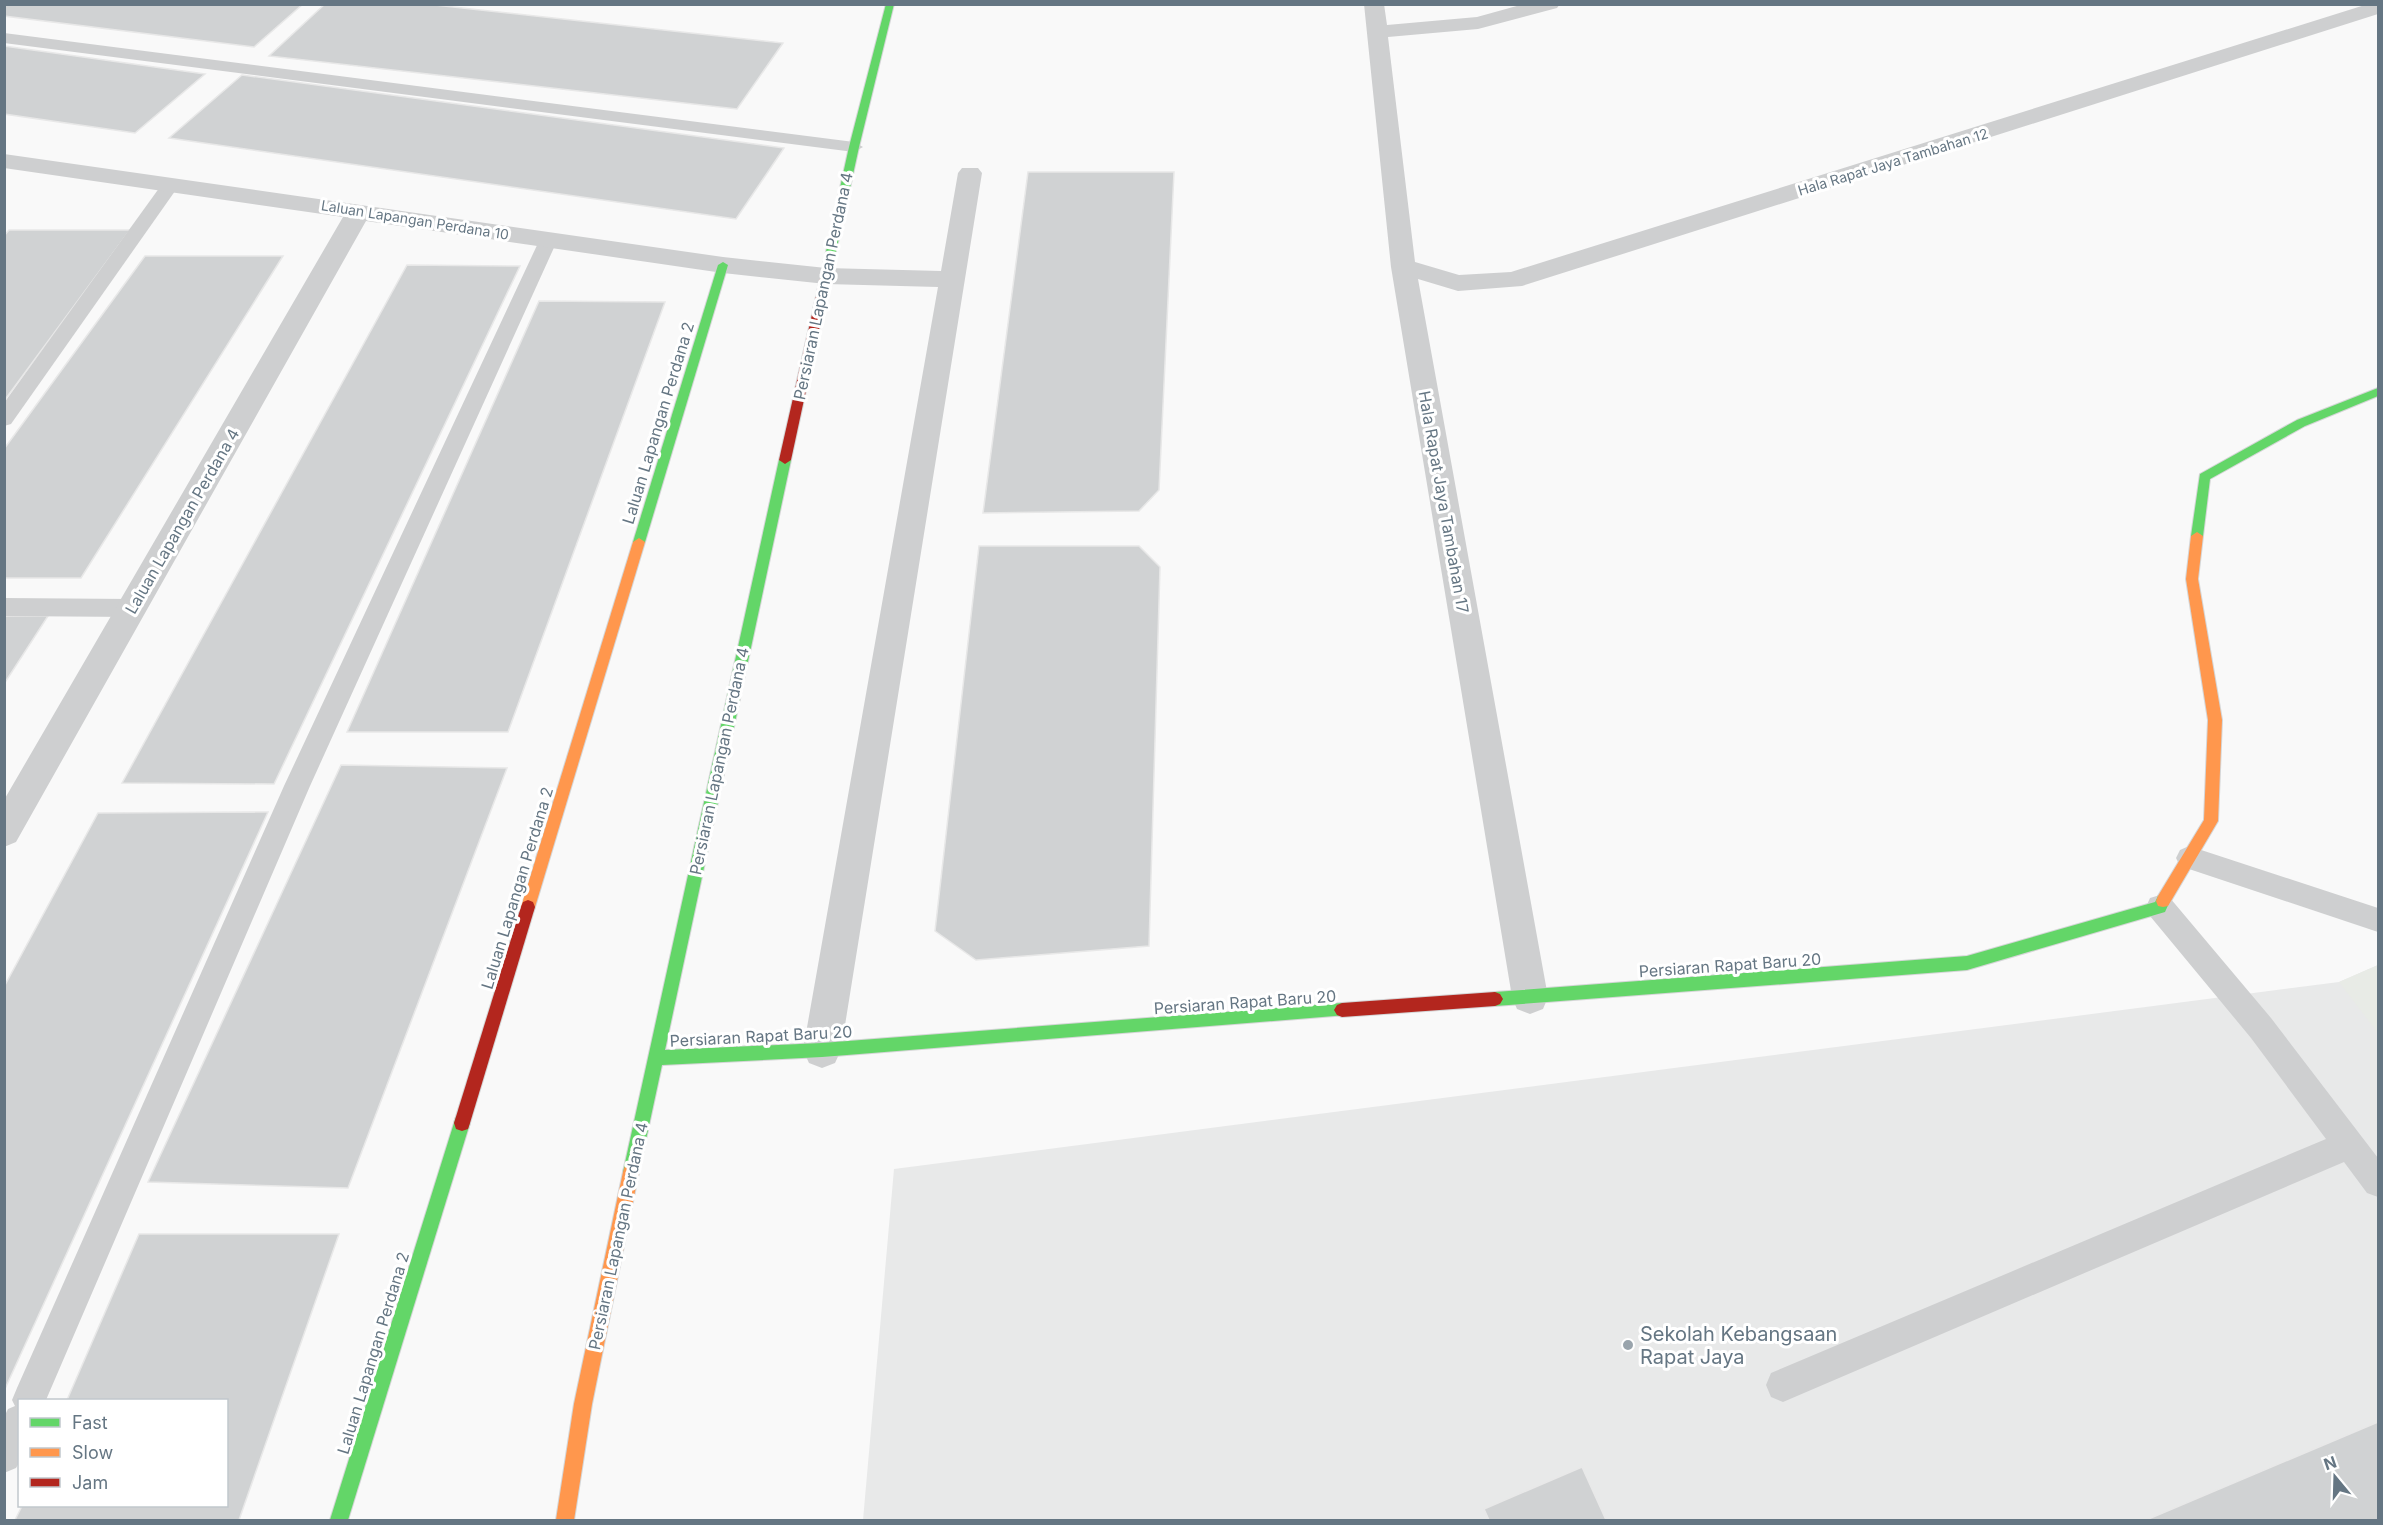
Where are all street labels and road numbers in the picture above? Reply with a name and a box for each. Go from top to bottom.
street label: Hala Rapat Jaya Tambahan 12 [1796,124,1990,199]
street label: Persiaran Lapangan Perdana 4 [789,170,857,402]
street label: Laluan Lapangan Perdana 10 [320,196,510,243]
street label: Laluan Lapangan Perdana 2 [618,320,698,526]
street label: Hala Rapat Jaya Tambahan 17 [1415,389,1473,615]
street label: Laluan Lapangan Perdana 4 [121,425,243,617]
street label: Persiaran Lapangan Perdana 4 [685,645,753,877]
street label: Laluan Lapangan Perdana 2 [477,785,557,991]
street label: Persiaran Rapat Baru 20 [1638,949,1822,981]
street label: Persiaran Rapat Baru 20 [1153,986,1337,1018]
street label: Persiaran Rapat Baru 20 [669,1021,853,1051]
street label: Persiaran Lapangan Perdana 4 [584,1120,652,1352]
street label: Laluan Lapangan Perdana 2 [333,1250,413,1456]

